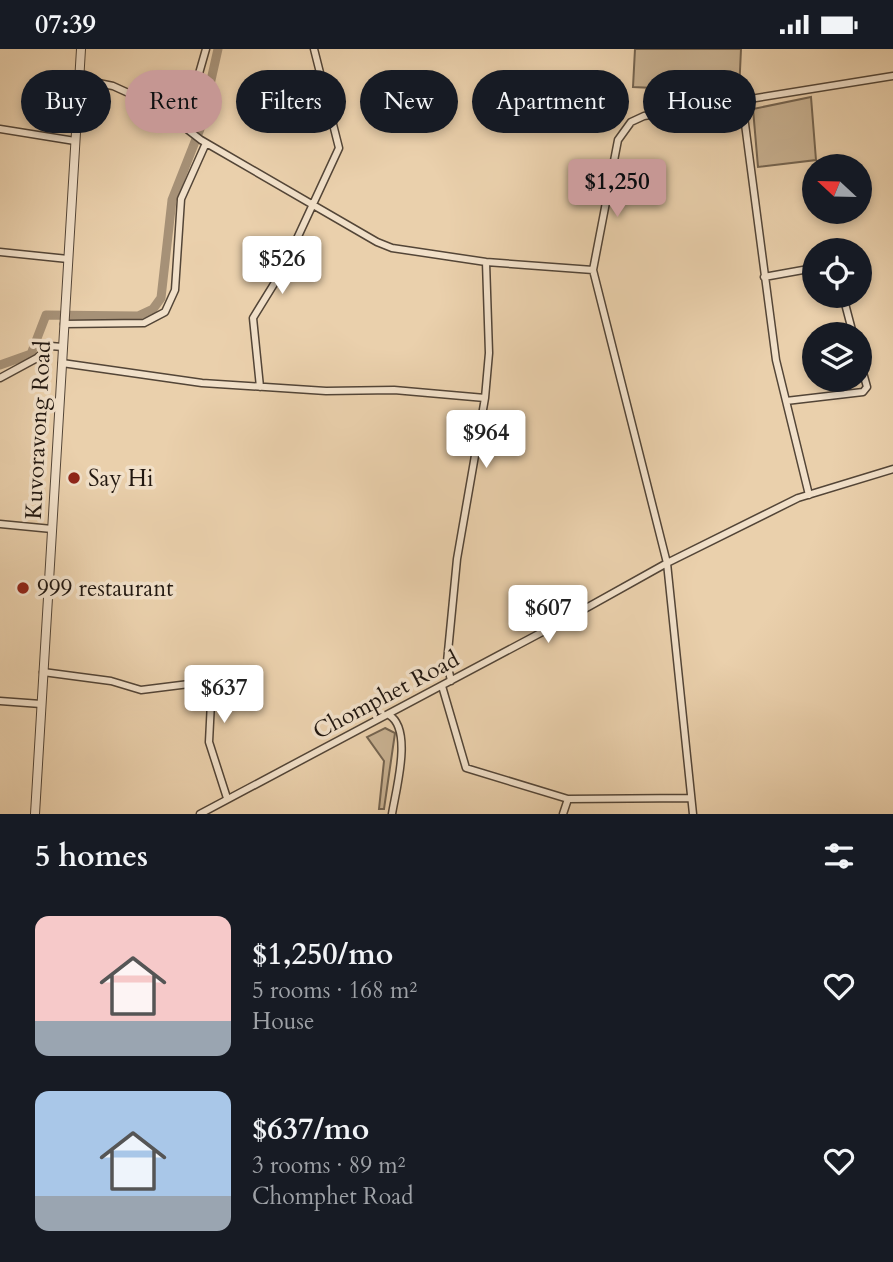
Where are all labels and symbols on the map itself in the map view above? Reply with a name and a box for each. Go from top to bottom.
north arrow [802,154,872,224]
pin: $1,250 [560,159,674,219]
pin: $526 [241,237,323,296]
street label: Kuvoravong Road [18,339,58,520]
pin: $964 [445,411,527,470]
place label: Say Hi [88,463,154,494]
marker: Say Hi [66,470,82,486]
place label: 999 restaurant [37,573,174,604]
marker: 999 restaurant [15,580,31,596]
pin: $607 [507,585,589,645]
street label: Chomphet Road [307,643,465,747]
pin: $637 [183,665,265,725]

